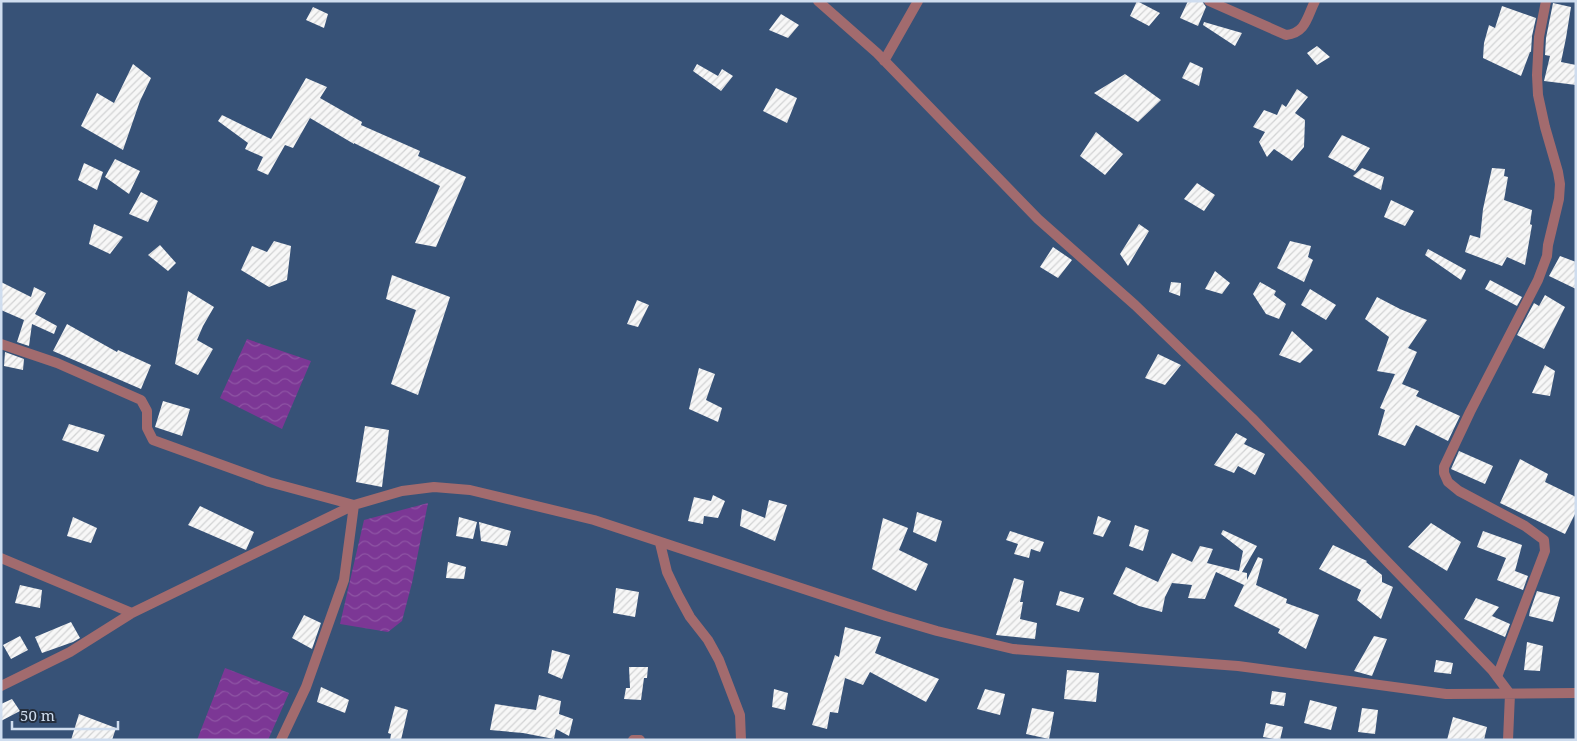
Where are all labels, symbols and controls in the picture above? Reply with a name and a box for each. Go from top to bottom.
scale bar [12,698,119,730]
text: 50 m [20,705,55,725]

